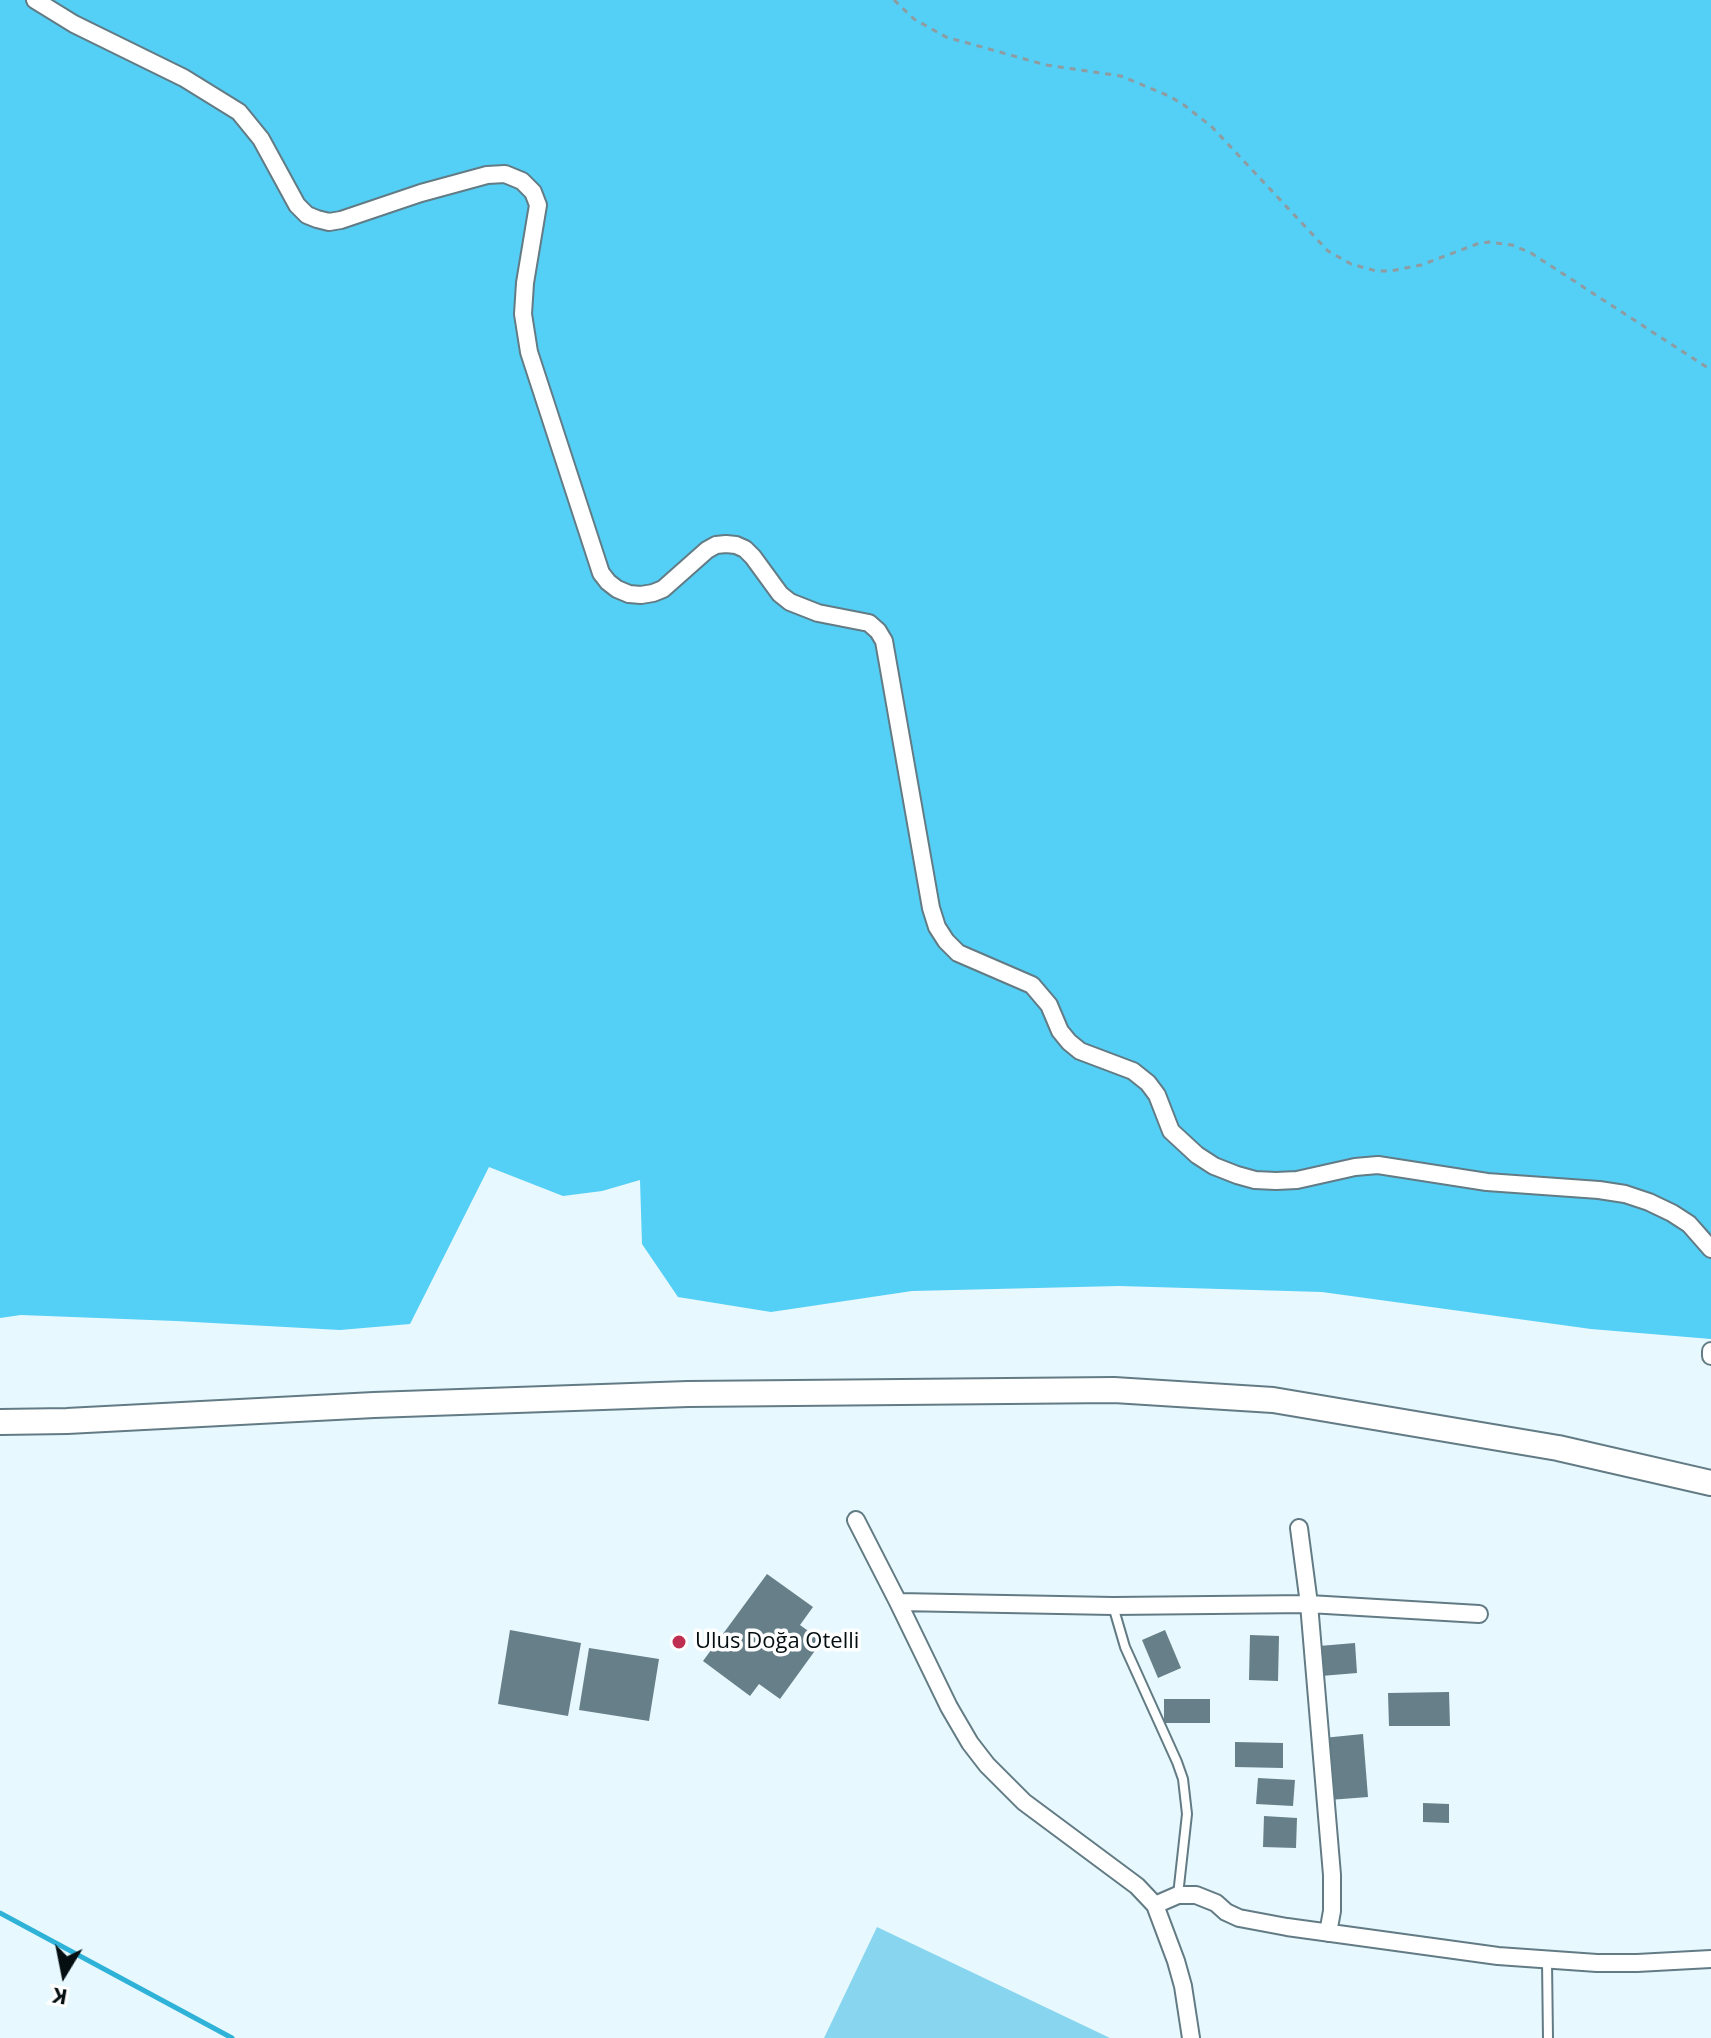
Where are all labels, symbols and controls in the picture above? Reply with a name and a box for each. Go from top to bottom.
place label: Ulus Doğa Otelli [695,1629,859,1655]
marker: Ulus Doğa Otelli [670,1633,688,1651]
north arrow [24,1934,104,2014]
text: K [50,1982,70,2014]

